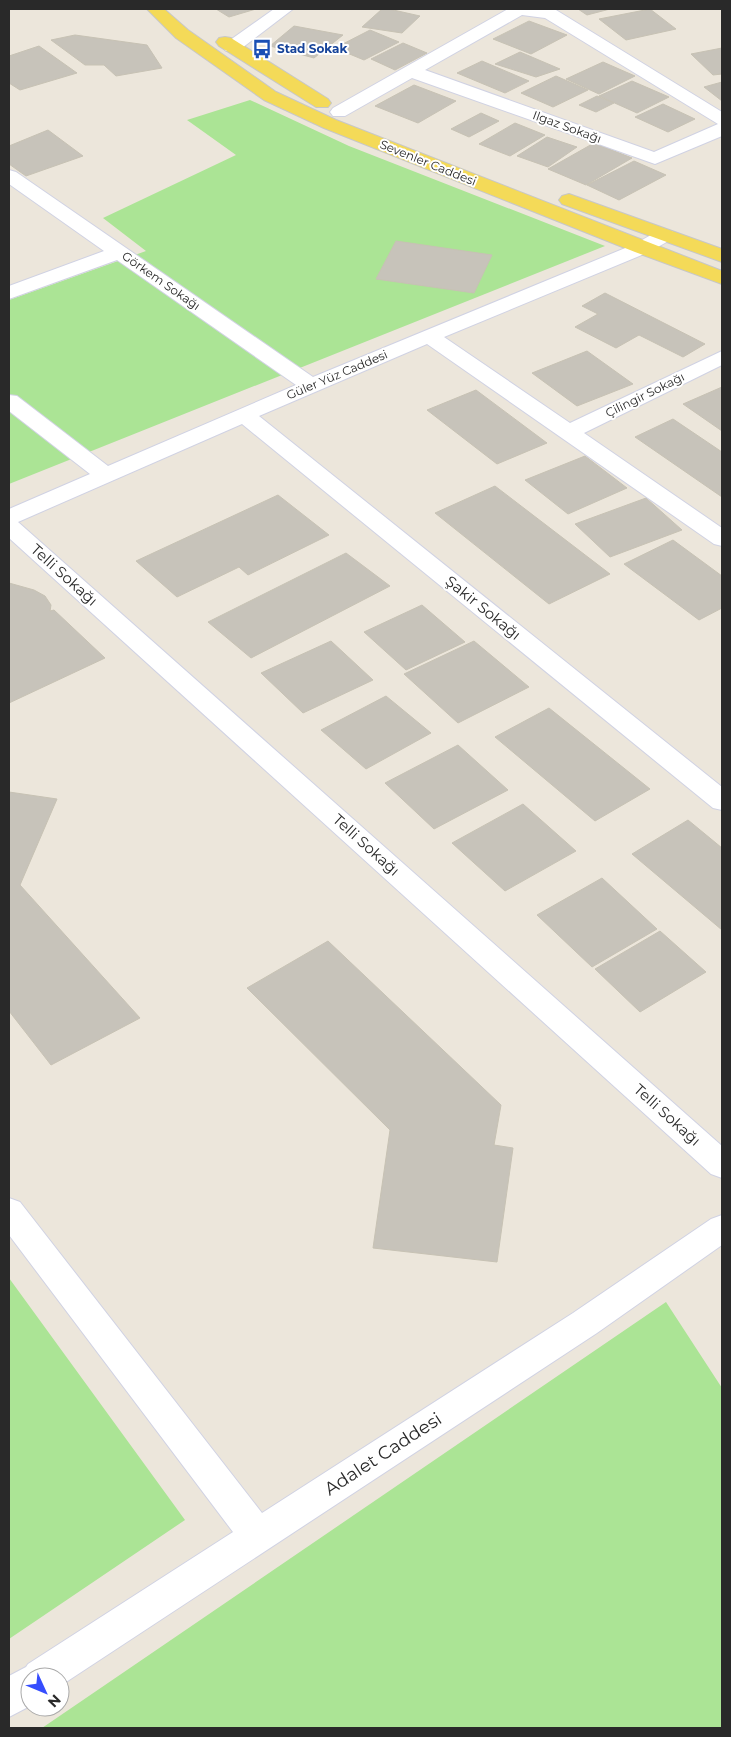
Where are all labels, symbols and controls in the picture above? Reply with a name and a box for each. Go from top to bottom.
bus stop icon: Stad Sokak [251,38,273,60]
place label: Stad Sokak [277,41,347,56]
street label: Ilgaz Sokağı [531,107,604,146]
street label: Sevenler Caddesi [378,136,479,189]
street label: Görkem Sokağı [119,248,203,313]
street label: Güler Yüz Caddesi [284,346,390,403]
street label: Çilingir Sokağı [603,369,687,420]
street label: Telli Sokağı [27,540,102,610]
street label: Şakir Sokağı [442,571,525,644]
street label: Telli Sokağı [329,810,404,880]
street label: Telli Sokağı [630,1080,705,1150]
street label: Adalet Caddesi [320,1408,446,1500]
north arrow [20,1667,70,1717]
text: N [44,1691,65,1711]

